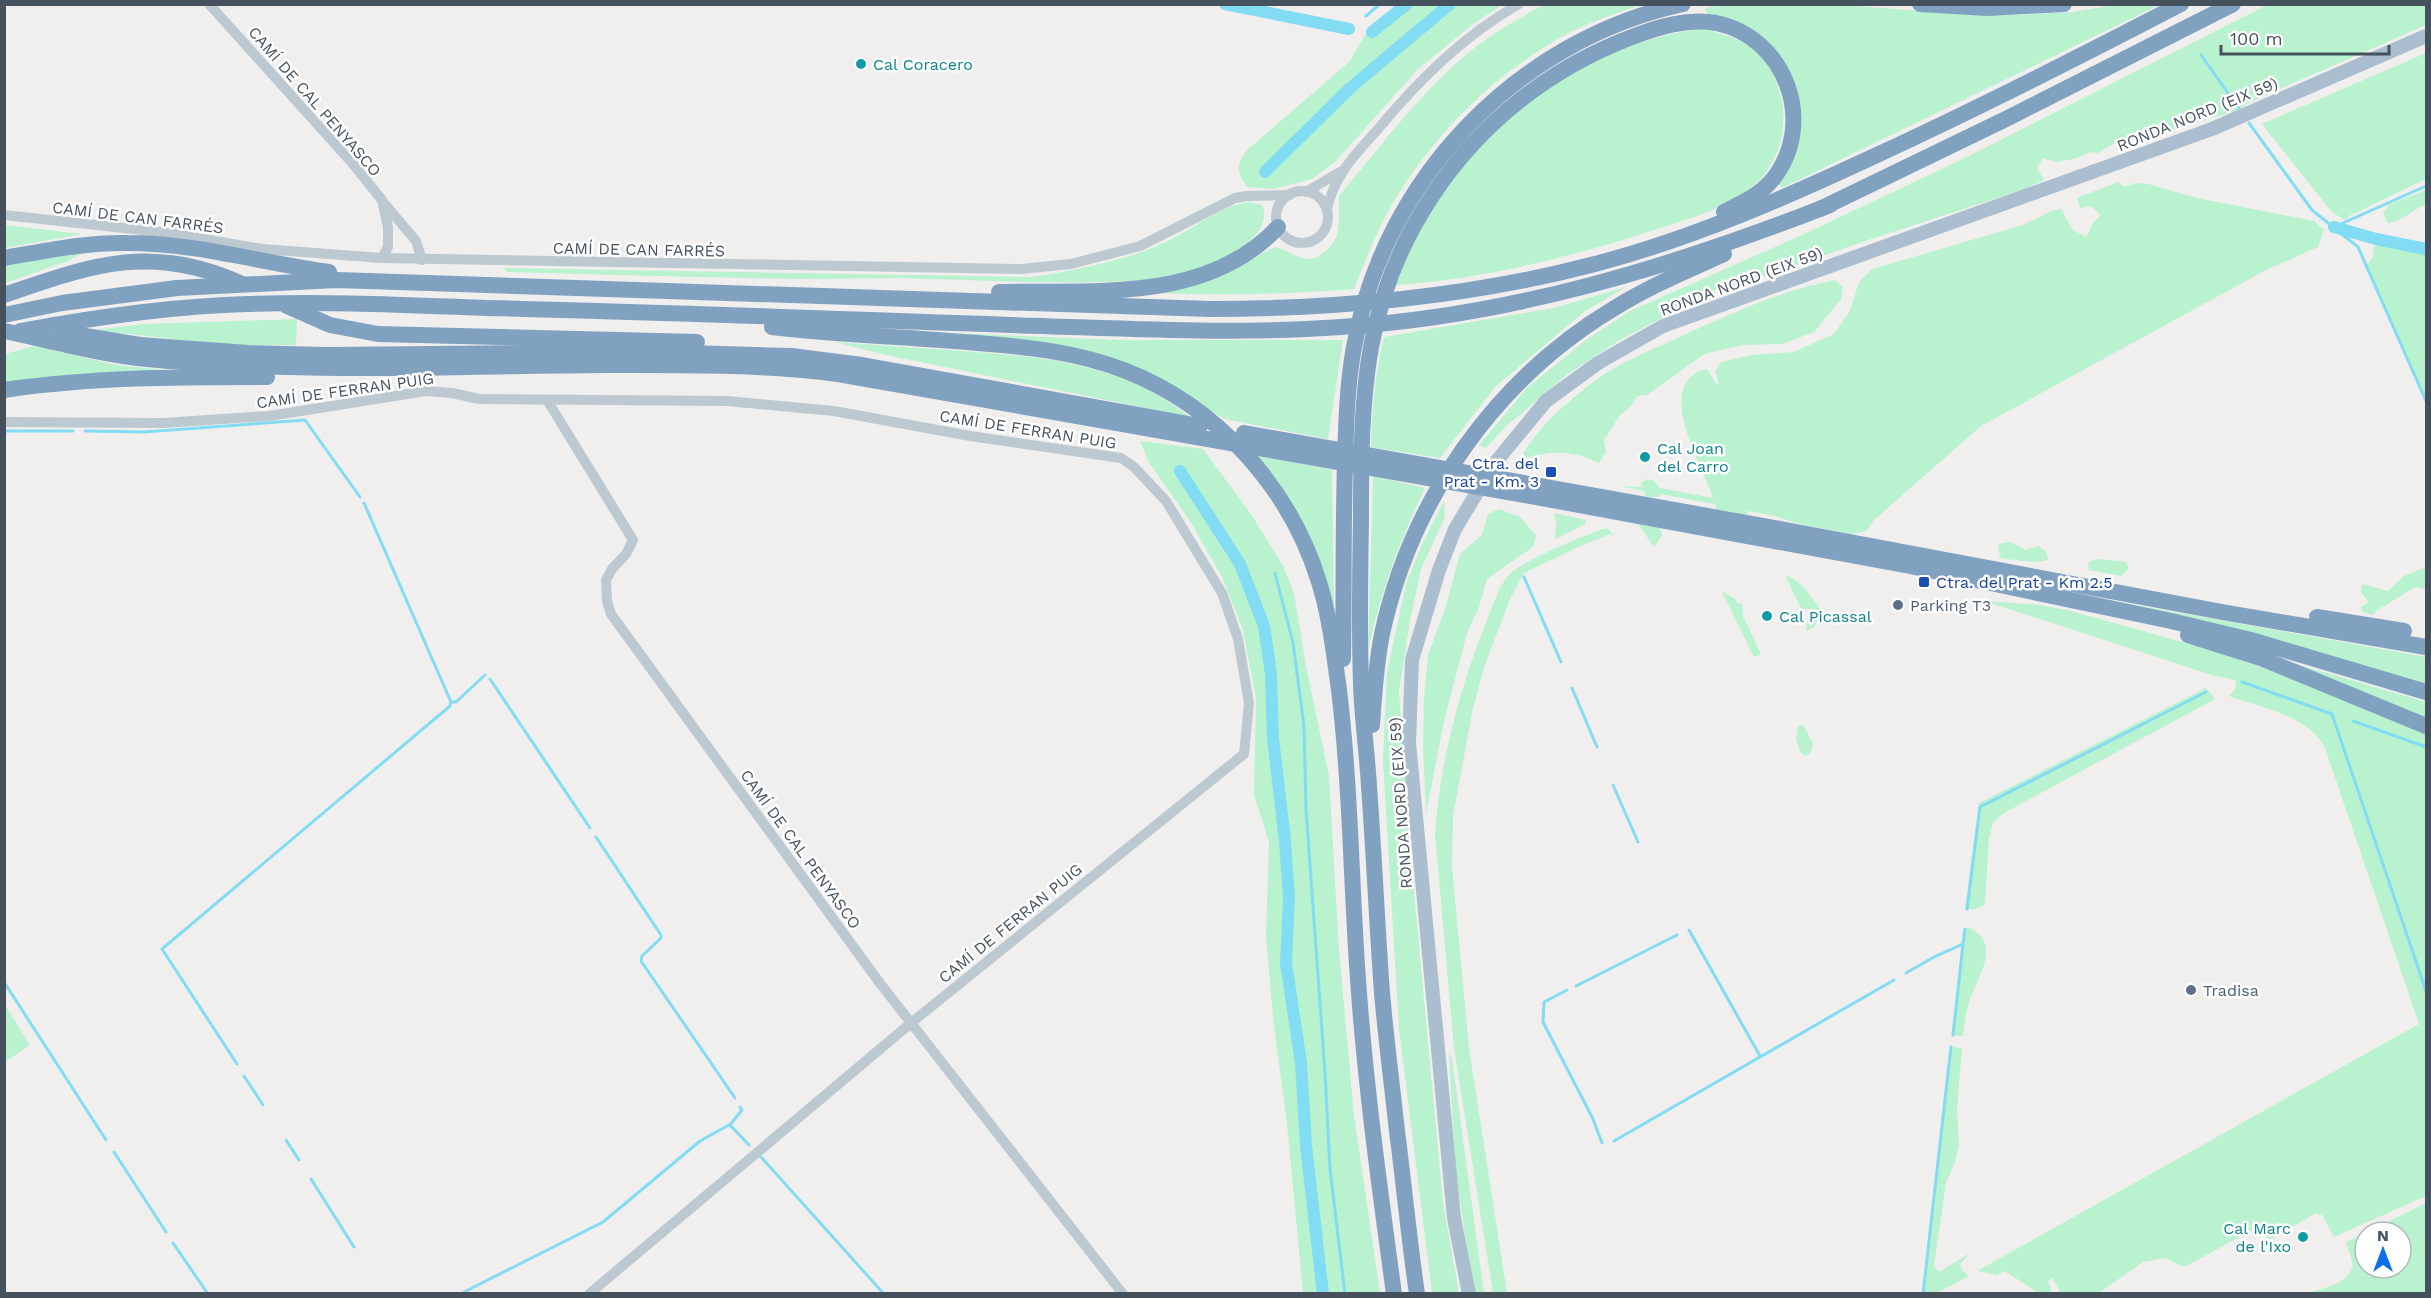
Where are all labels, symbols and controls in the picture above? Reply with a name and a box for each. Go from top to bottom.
scale bar [2221,18,2389,56]
street label: CAMÍ DE CAL PENYASCO [244,23,385,180]
text: 100 m [2230,28,2283,49]
place label: Cal Coracero [873,55,973,74]
marker: Cal Coracero [854,57,868,71]
street label: RONDA NORD (EIX 59) [2114,74,2280,155]
street label: CAMÍ DE CAN FARRÉS [51,198,225,237]
street label: CAMÍ DE CAN FARRÉS [553,238,725,261]
street label: RONDA NORD (EIX 59) [1657,243,1825,320]
street label: CAMÍ DE FERRAN PUIG [255,369,435,412]
street label: CAMÍ DE FERRAN PUIG [938,406,1118,453]
place label: Cal Joan del Carro [1657,439,1729,476]
marker: Cal Joan del Carro [1638,450,1652,464]
place label: Ctra. del Prat - Km. 3 [1444,454,1539,491]
marker: Ctra. del Prat - Km. 3 [1544,465,1558,479]
place label: Ctra. del Prat - Km 2.5 [1936,573,2112,592]
marker: Ctra. del Prat - Km 2.5 [1917,575,1931,589]
place label: Parking T3 [1910,596,1991,615]
marker: Parking T3 [1891,598,1905,612]
place label: Cal Picassal [1779,607,1872,626]
marker: Cal Picassal [1760,609,1774,623]
street label: RONDA NORD (EIX 59) [1385,717,1416,889]
street label: CAMÍ DE CAL PENYASCO [736,766,865,933]
street label: CAMÍ DE FERRAN PUIG [935,860,1086,987]
place label: Tradisa [2203,981,2259,1000]
marker: Tradisa [2184,983,2198,997]
place label: Cal Marc de l'Ixo [2223,1219,2291,1256]
north arrow [2353,1220,2413,1280]
text: N [2377,1226,2389,1245]
marker: Cal Marc de l'Ixo [2296,1230,2310,1244]

